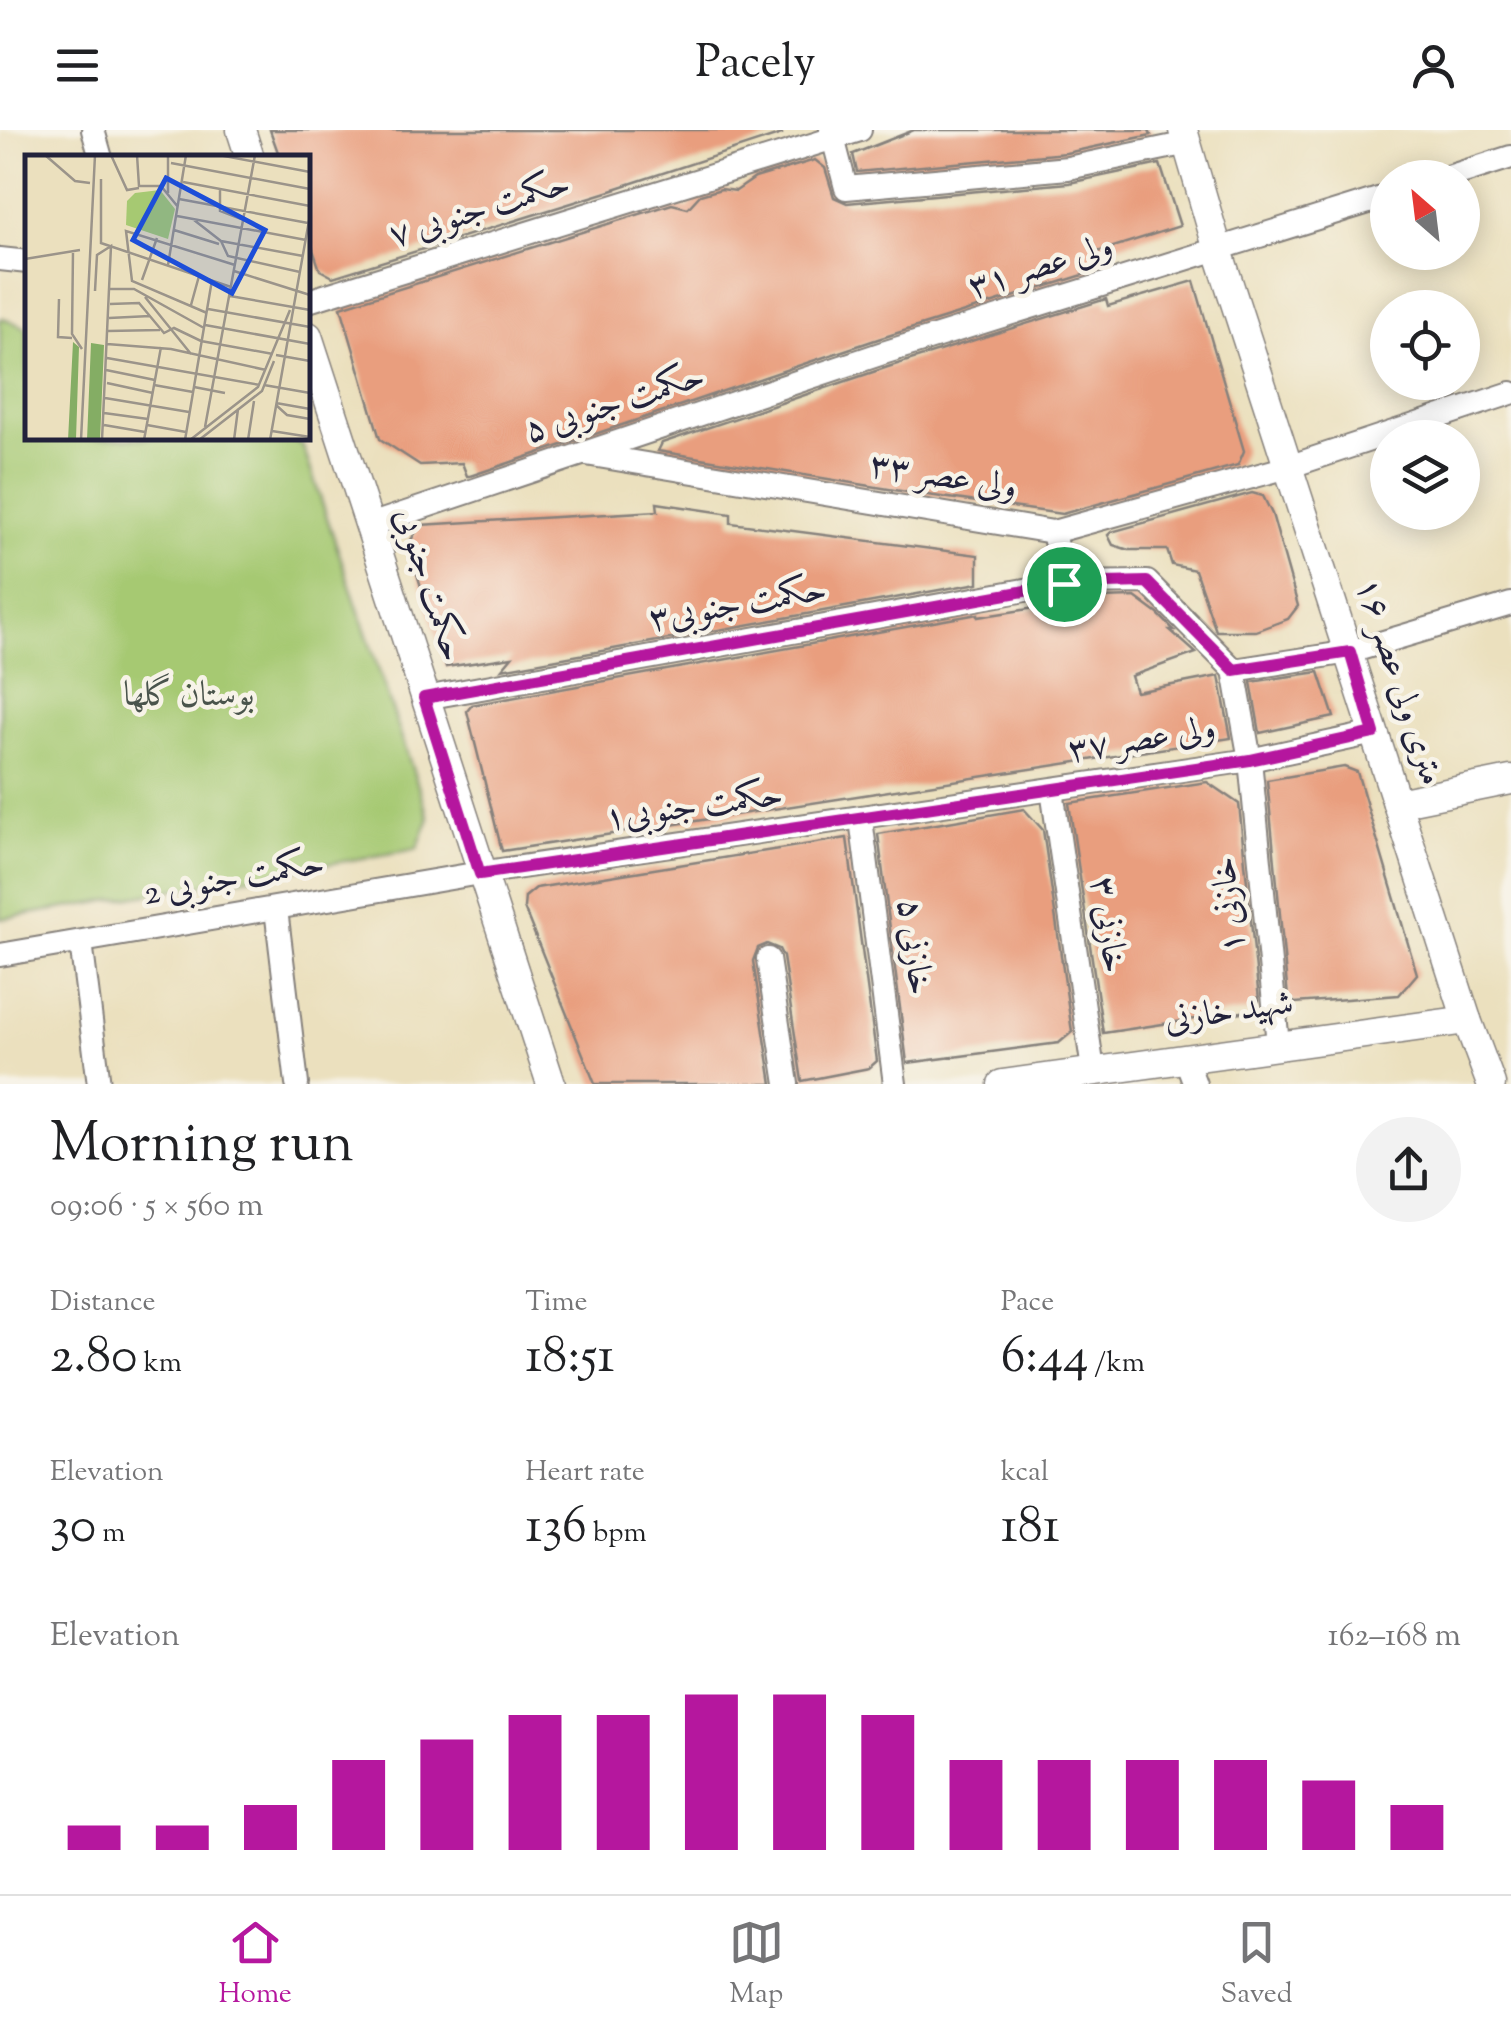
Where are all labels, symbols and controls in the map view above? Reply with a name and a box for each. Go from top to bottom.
text: Pacely [695,33,816,98]
icon: menu [50,38,105,93]
icon: person [1406,38,1461,93]
inset map [25,155,310,440]
street label: حکمت جنوبی ۷ [383,159,577,263]
north arrow [1370,160,1480,270]
map controls [1370,160,1480,530]
street label: ولی عصر ۳۱ [962,222,1120,314]
button: locate [1370,290,1480,400]
street label: حکمت جنوبی ۵ [518,352,712,458]
button: layers [1370,420,1480,530]
street label: ولی عصر ۳۳ [865,441,1021,515]
street label: حکمت جنوبی [379,502,477,668]
pin [1022,542,1107,627]
icon: arrive [1037,557,1092,612]
street label: حکمت جنوبی۳ [645,565,831,647]
street label: ۱۶ متری ولی عصر [1340,571,1456,793]
park label: بوستان گلها [123,671,255,722]
street label: ولی عصر ۳۷ [1064,704,1220,778]
street label: حکمت جنوبی۱ [602,770,786,846]
street label: حکمت جنوبی 2 [140,839,328,921]
street label: خازنی ۱ [1200,854,1260,956]
street label: خازنی ۳ [1075,874,1139,976]
street label: خازنی ۵ [882,896,944,998]
street label: شهید خازنی [1161,979,1297,1047]
text: Morning run [50,1107,354,1186]
button: share [1356,1117,1461,1222]
text: 09:06 · 5 × 560 m [50,1184,264,1230]
text: Distance [50,1283,156,1323]
text: Time [525,1283,588,1323]
text: Pace [1001,1283,1054,1323]
text: 2.80 [50,1323,137,1395]
text: 18:51 [525,1323,614,1395]
text: 6:44 [1001,1323,1088,1395]
text: km [137,1344,182,1384]
text: /km [1088,1344,1145,1384]
text: Elevation [50,1453,164,1493]
text: Heart rate [525,1453,645,1493]
text: kcal [1001,1453,1049,1493]
text: 30 [50,1493,96,1565]
text: 136 [525,1493,587,1565]
text: 181 [1001,1493,1060,1565]
text: m [96,1514,125,1554]
text: bpm [587,1514,647,1554]
text: Elevation [50,1614,180,1660]
text: 162–168 m [1328,1614,1461,1660]
tab: Home [218,1915,292,2015]
tab: Map [729,1915,784,2015]
tab: Saved [1221,1915,1293,2015]

